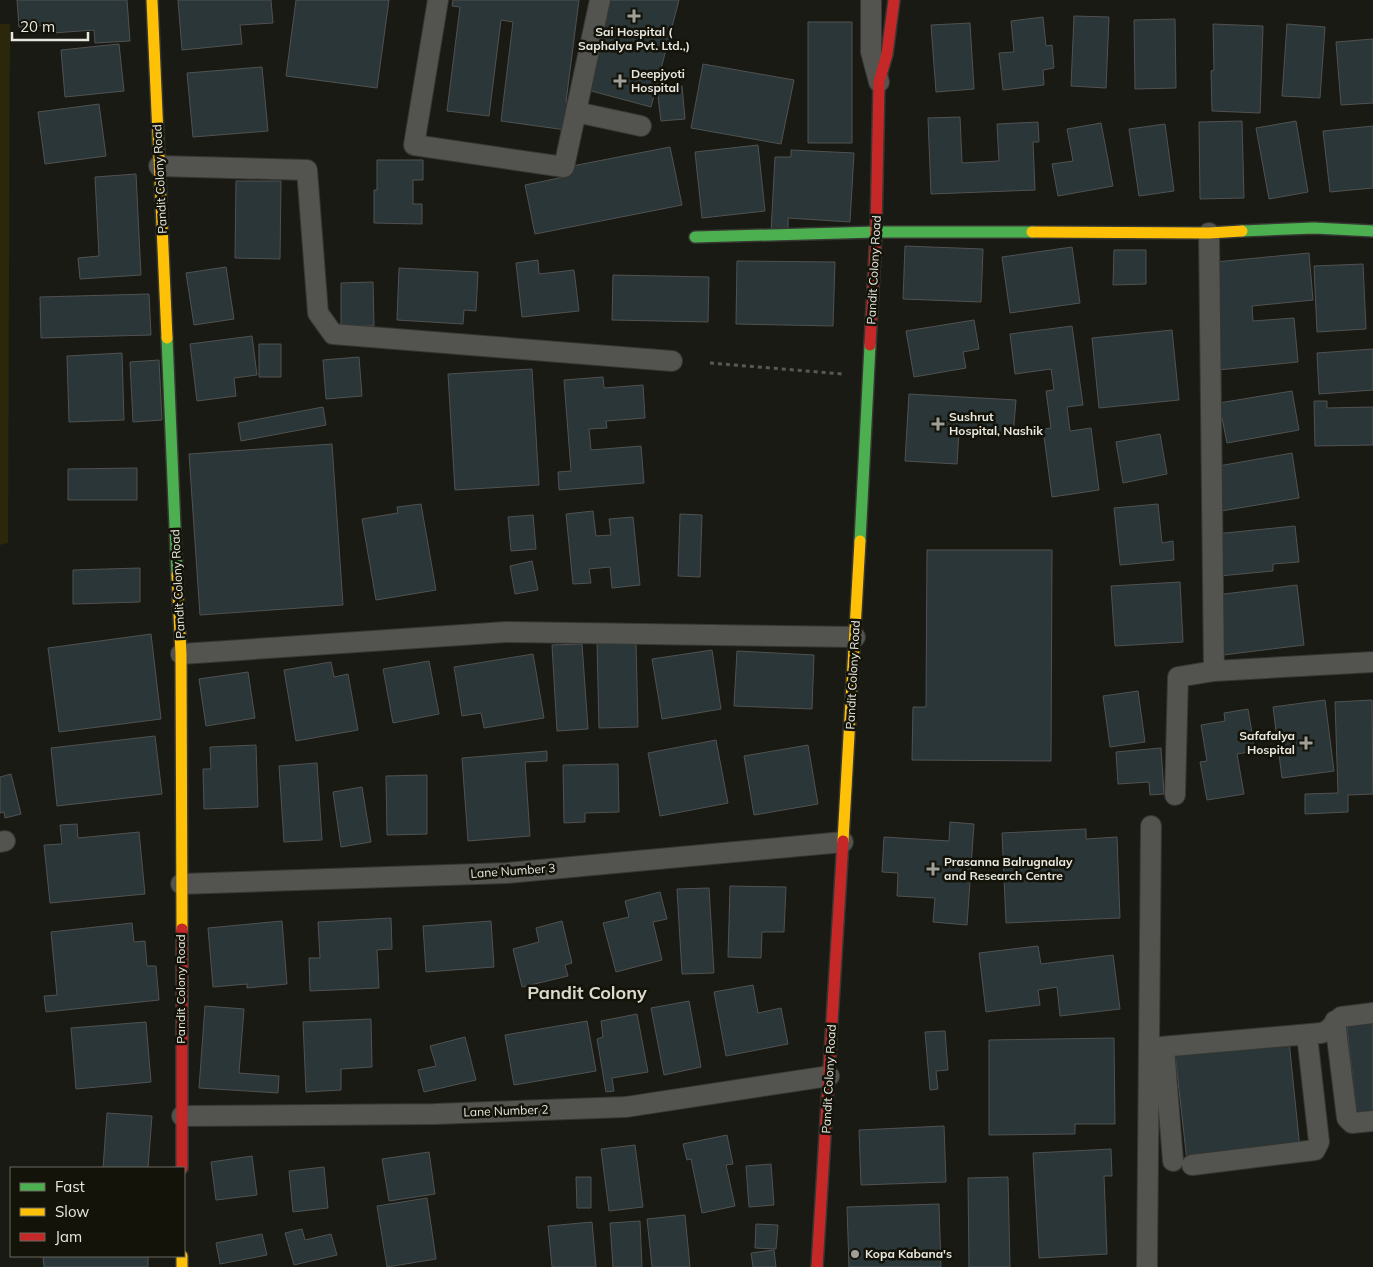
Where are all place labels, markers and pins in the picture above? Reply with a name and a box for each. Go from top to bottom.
marker: Sai Hospital ( Saphalya Pvt. Ltd.,) [627,9,641,23]
place label: Sai Hospital ( Saphalya Pvt. Ltd.,) [578,24,690,53]
place label: Deepjyoti Hospital [631,66,685,95]
marker: Deepjyoti Hospital [613,74,627,88]
place label: Sushrut Hospital, Nashik [949,409,1043,438]
marker: Sushrut Hospital, Nashik [931,417,945,431]
place label: Safafalya Hospital [1239,728,1295,757]
marker: Safafalya Hospital [1299,736,1313,750]
place label: Prasanna Balrugnalay and Research Centre [944,854,1073,883]
marker: Prasanna Balrugnalay and Research Centre [926,862,940,876]
place label: Kopa Kabana's [865,1246,952,1261]
marker: Kopa Kabana's [849,1248,861,1260]

